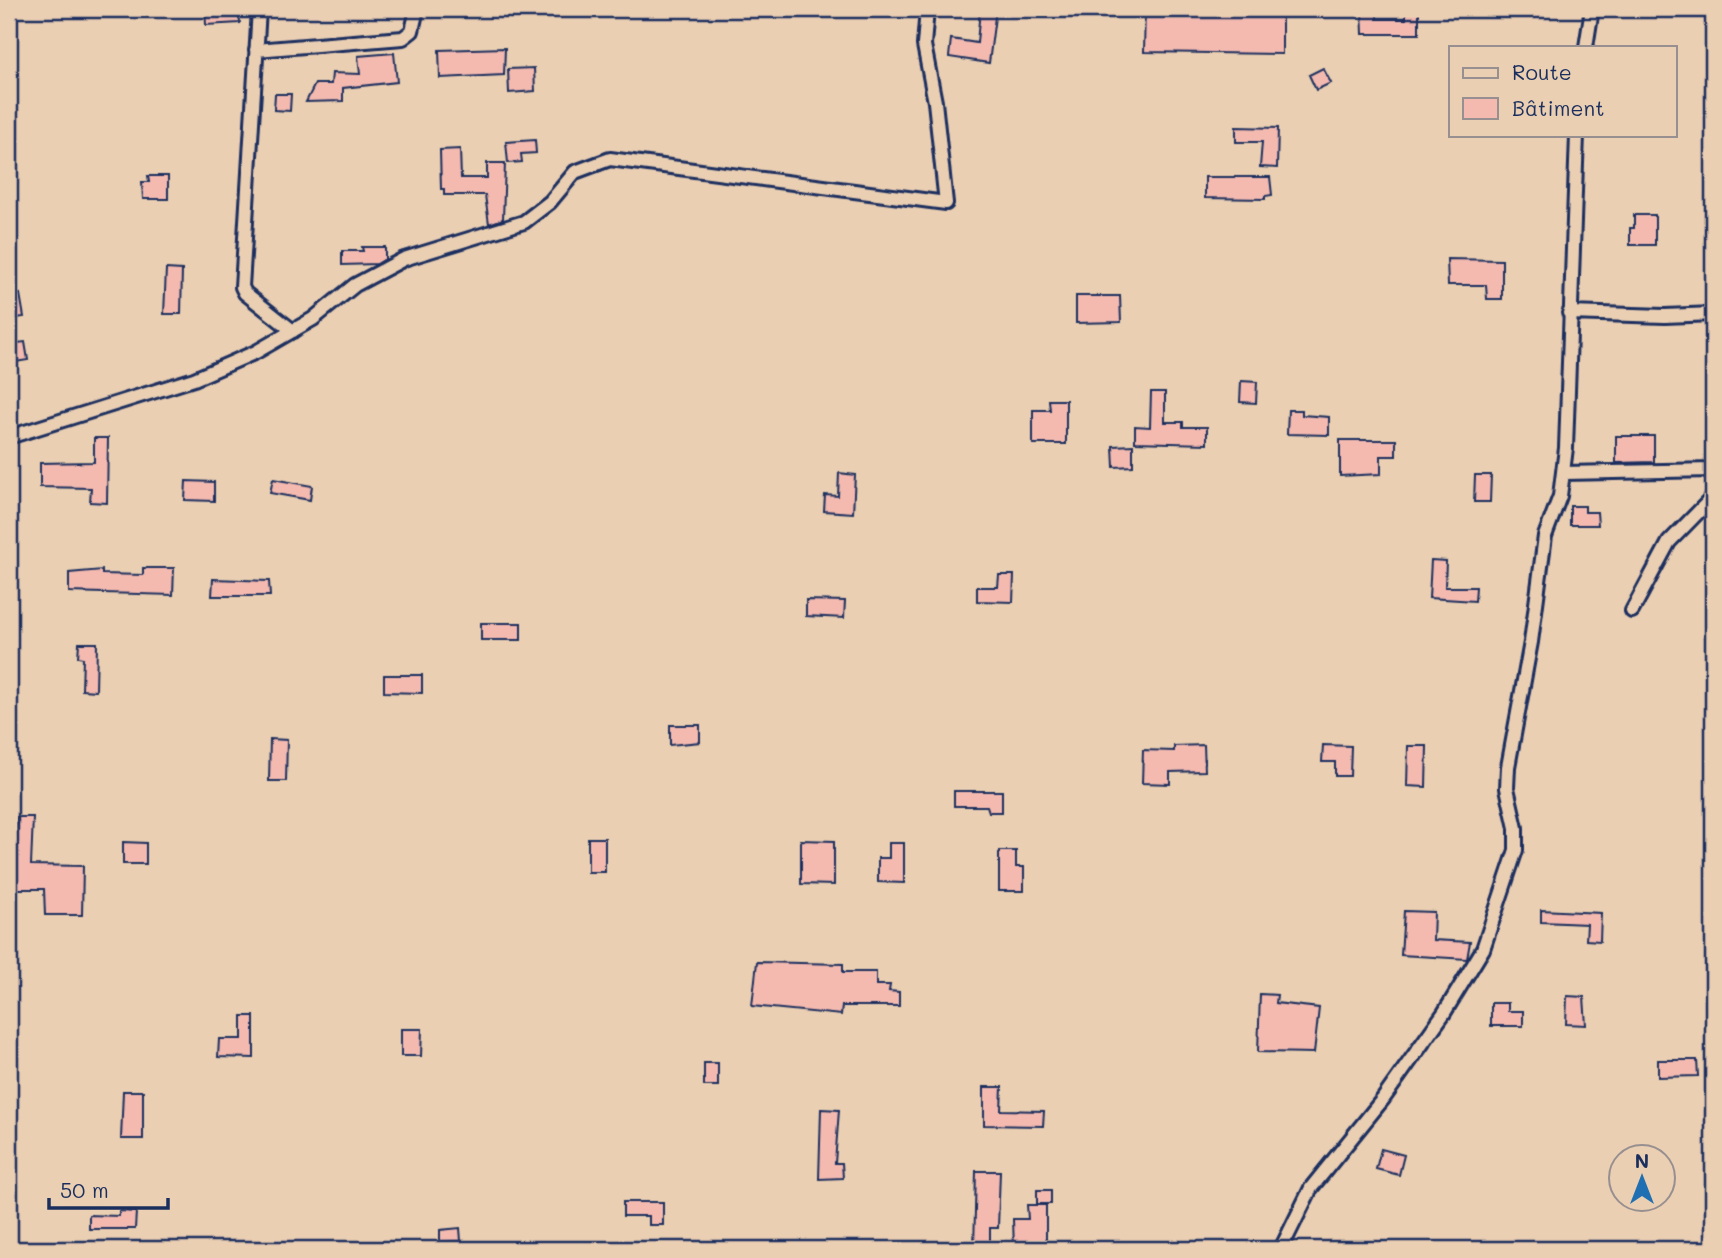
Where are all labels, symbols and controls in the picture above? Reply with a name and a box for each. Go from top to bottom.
legend [1449,46,1676,136]
text: Route [1512,58,1572,85]
text: Bâtiment [1512,94,1604,121]
north arrow [1606,1142,1676,1212]
text: N [1635,1148,1649,1173]
scale bar [49,1167,168,1211]
text: 50 m [60,1176,109,1203]

